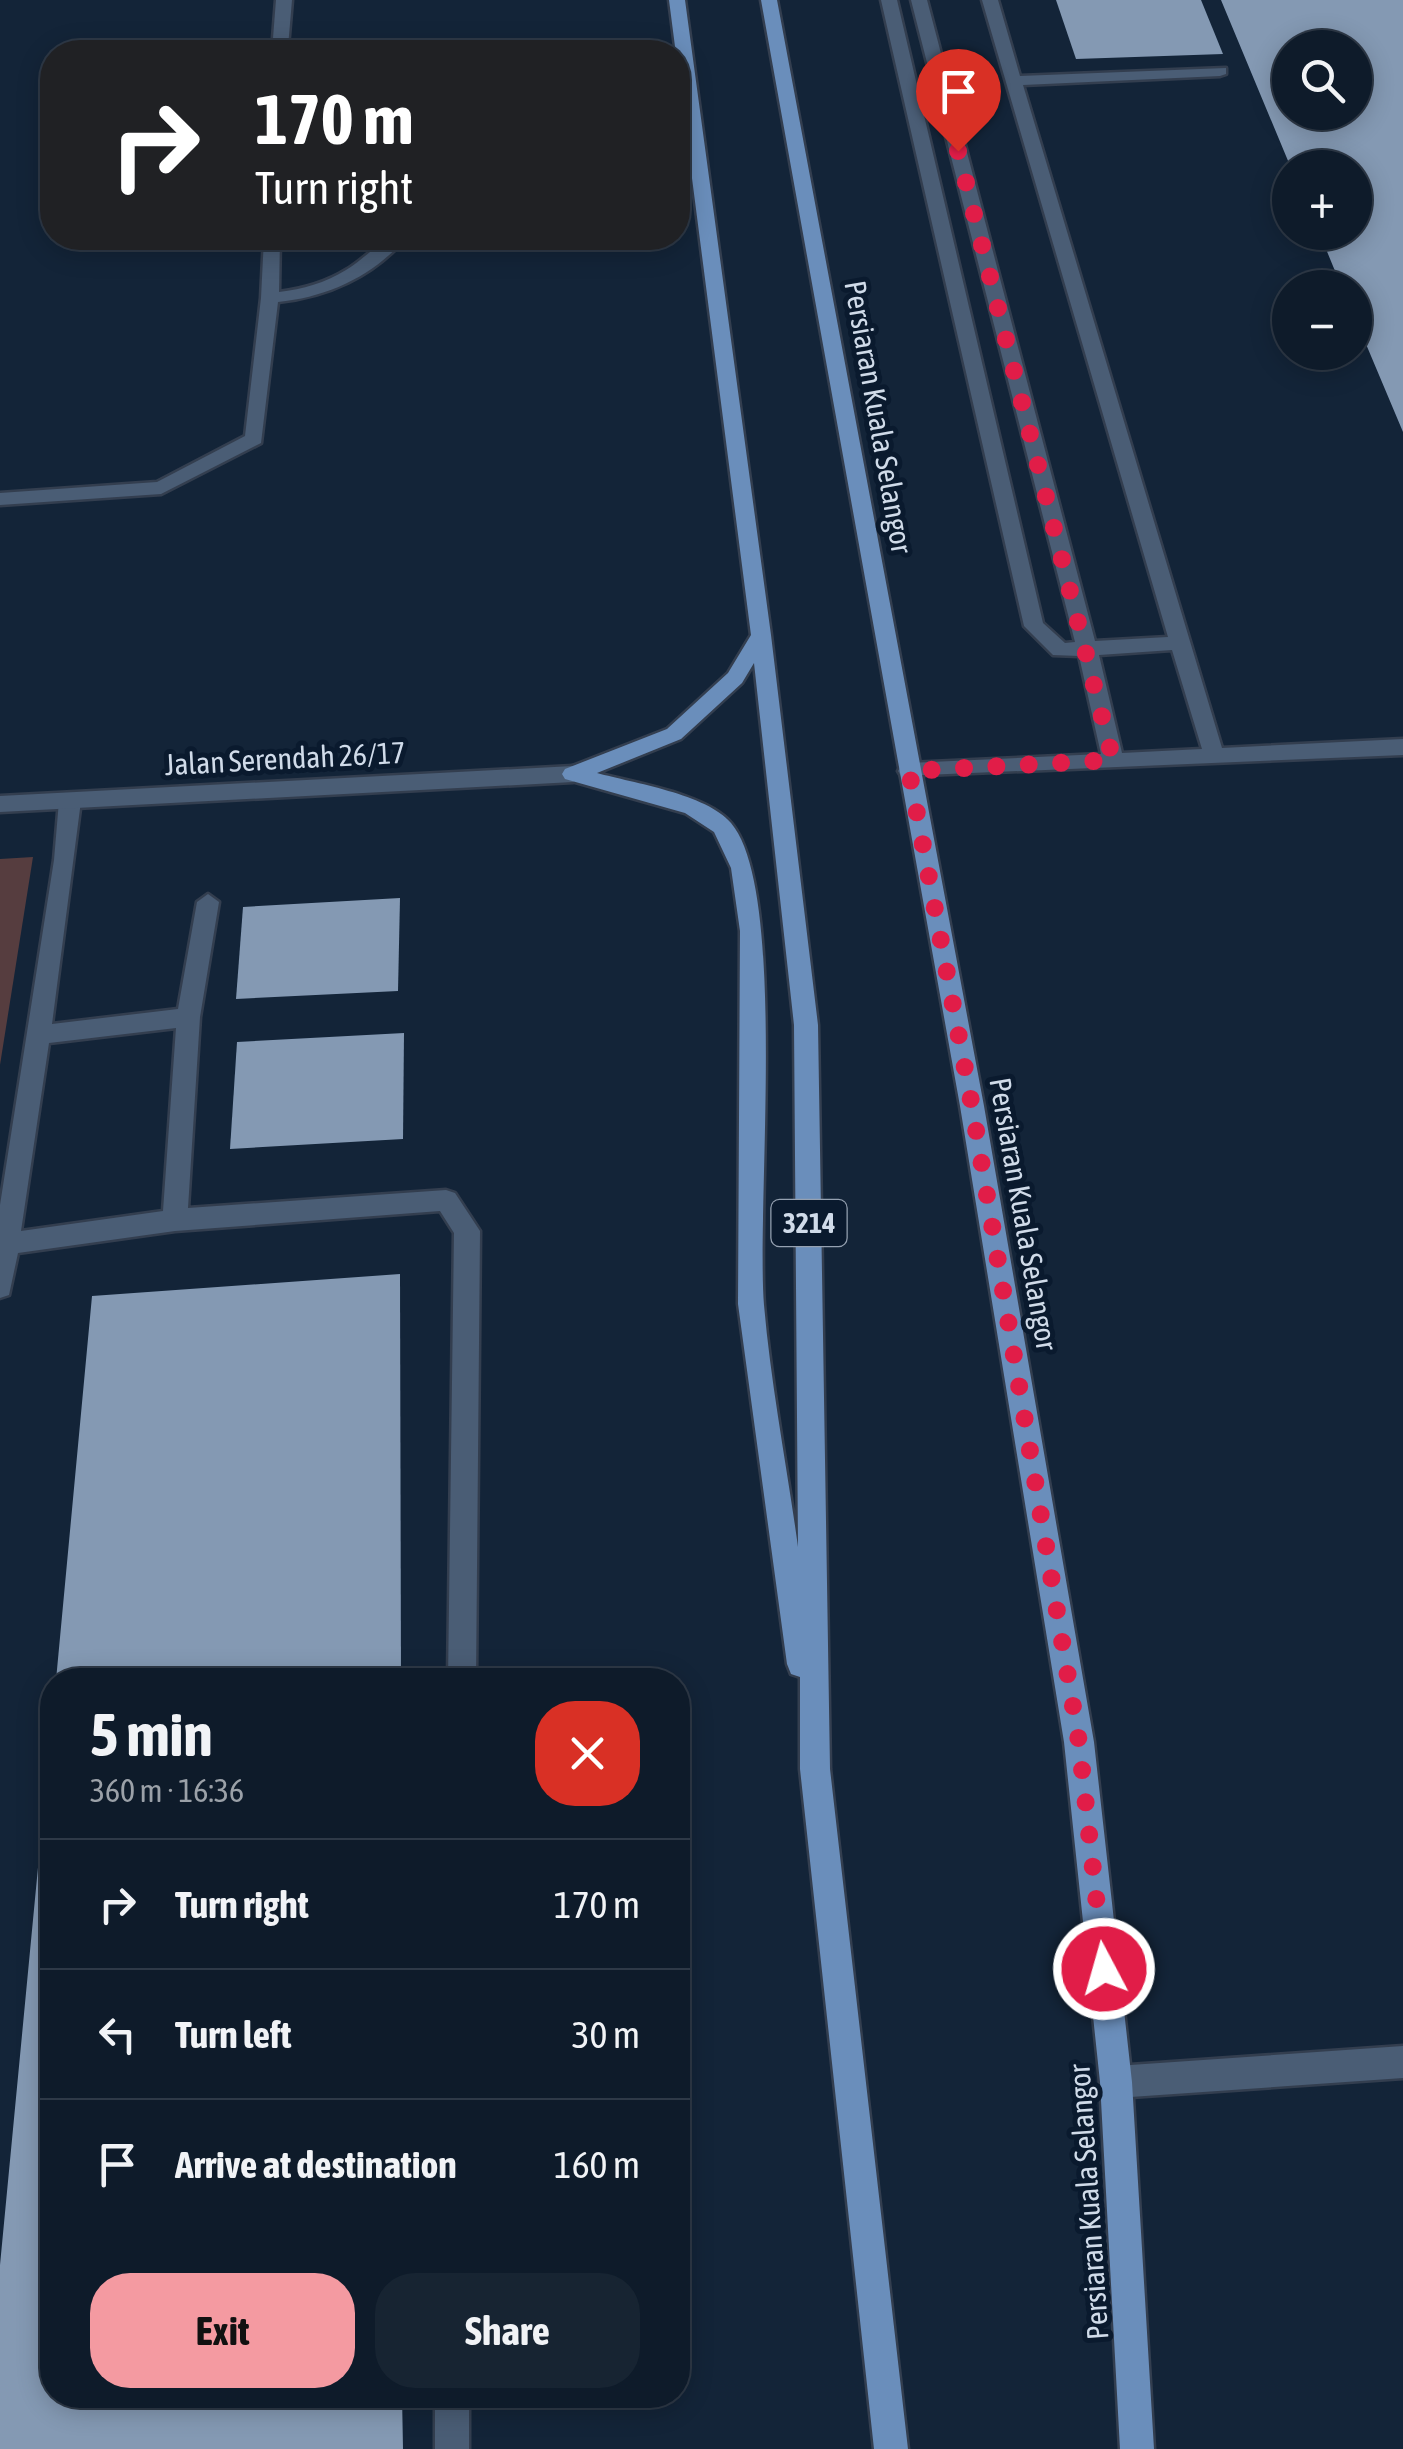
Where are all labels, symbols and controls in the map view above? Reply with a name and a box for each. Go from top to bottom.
map controls [1272,30,1372,370]
button: search [1272,30,1372,130]
pin [916,49,1001,152]
icon: arrive [931,64,986,119]
text: 170 m [255,79,414,159]
icon: right [90,80,220,210]
button: + [1272,150,1372,250]
text: Turn right [255,162,413,214]
button: − [1272,270,1372,370]
street label: Persiaran Kuala Selangor [838,278,920,557]
street label: Jalan Serendah 26/17 [164,735,406,781]
street label: Persiaran Kuala Selangor [983,1075,1065,1354]
road number: 3214 [772,1200,846,1246]
text: 5 min [90,1700,213,1769]
button: close [535,1701,640,1806]
text: 360 m · 16:36 [90,1772,244,1809]
icon: right [90,1877,145,1932]
text: Turn right [175,1883,309,1926]
text: 170 m [554,1883,640,1926]
position arrow [1052,1917,1156,2021]
icon: left [90,2007,145,2062]
text: Turn left [175,2013,291,2056]
text: 30 m [572,2013,640,2056]
street label: Persiaran Kuala Selangor [1061,2062,1115,2341]
icon: arrive [90,2137,145,2192]
text: Arrive at destination [175,2143,457,2186]
text: 160 m [554,2143,640,2186]
button: Exit [90,2273,355,2388]
button: Share [375,2273,640,2388]

